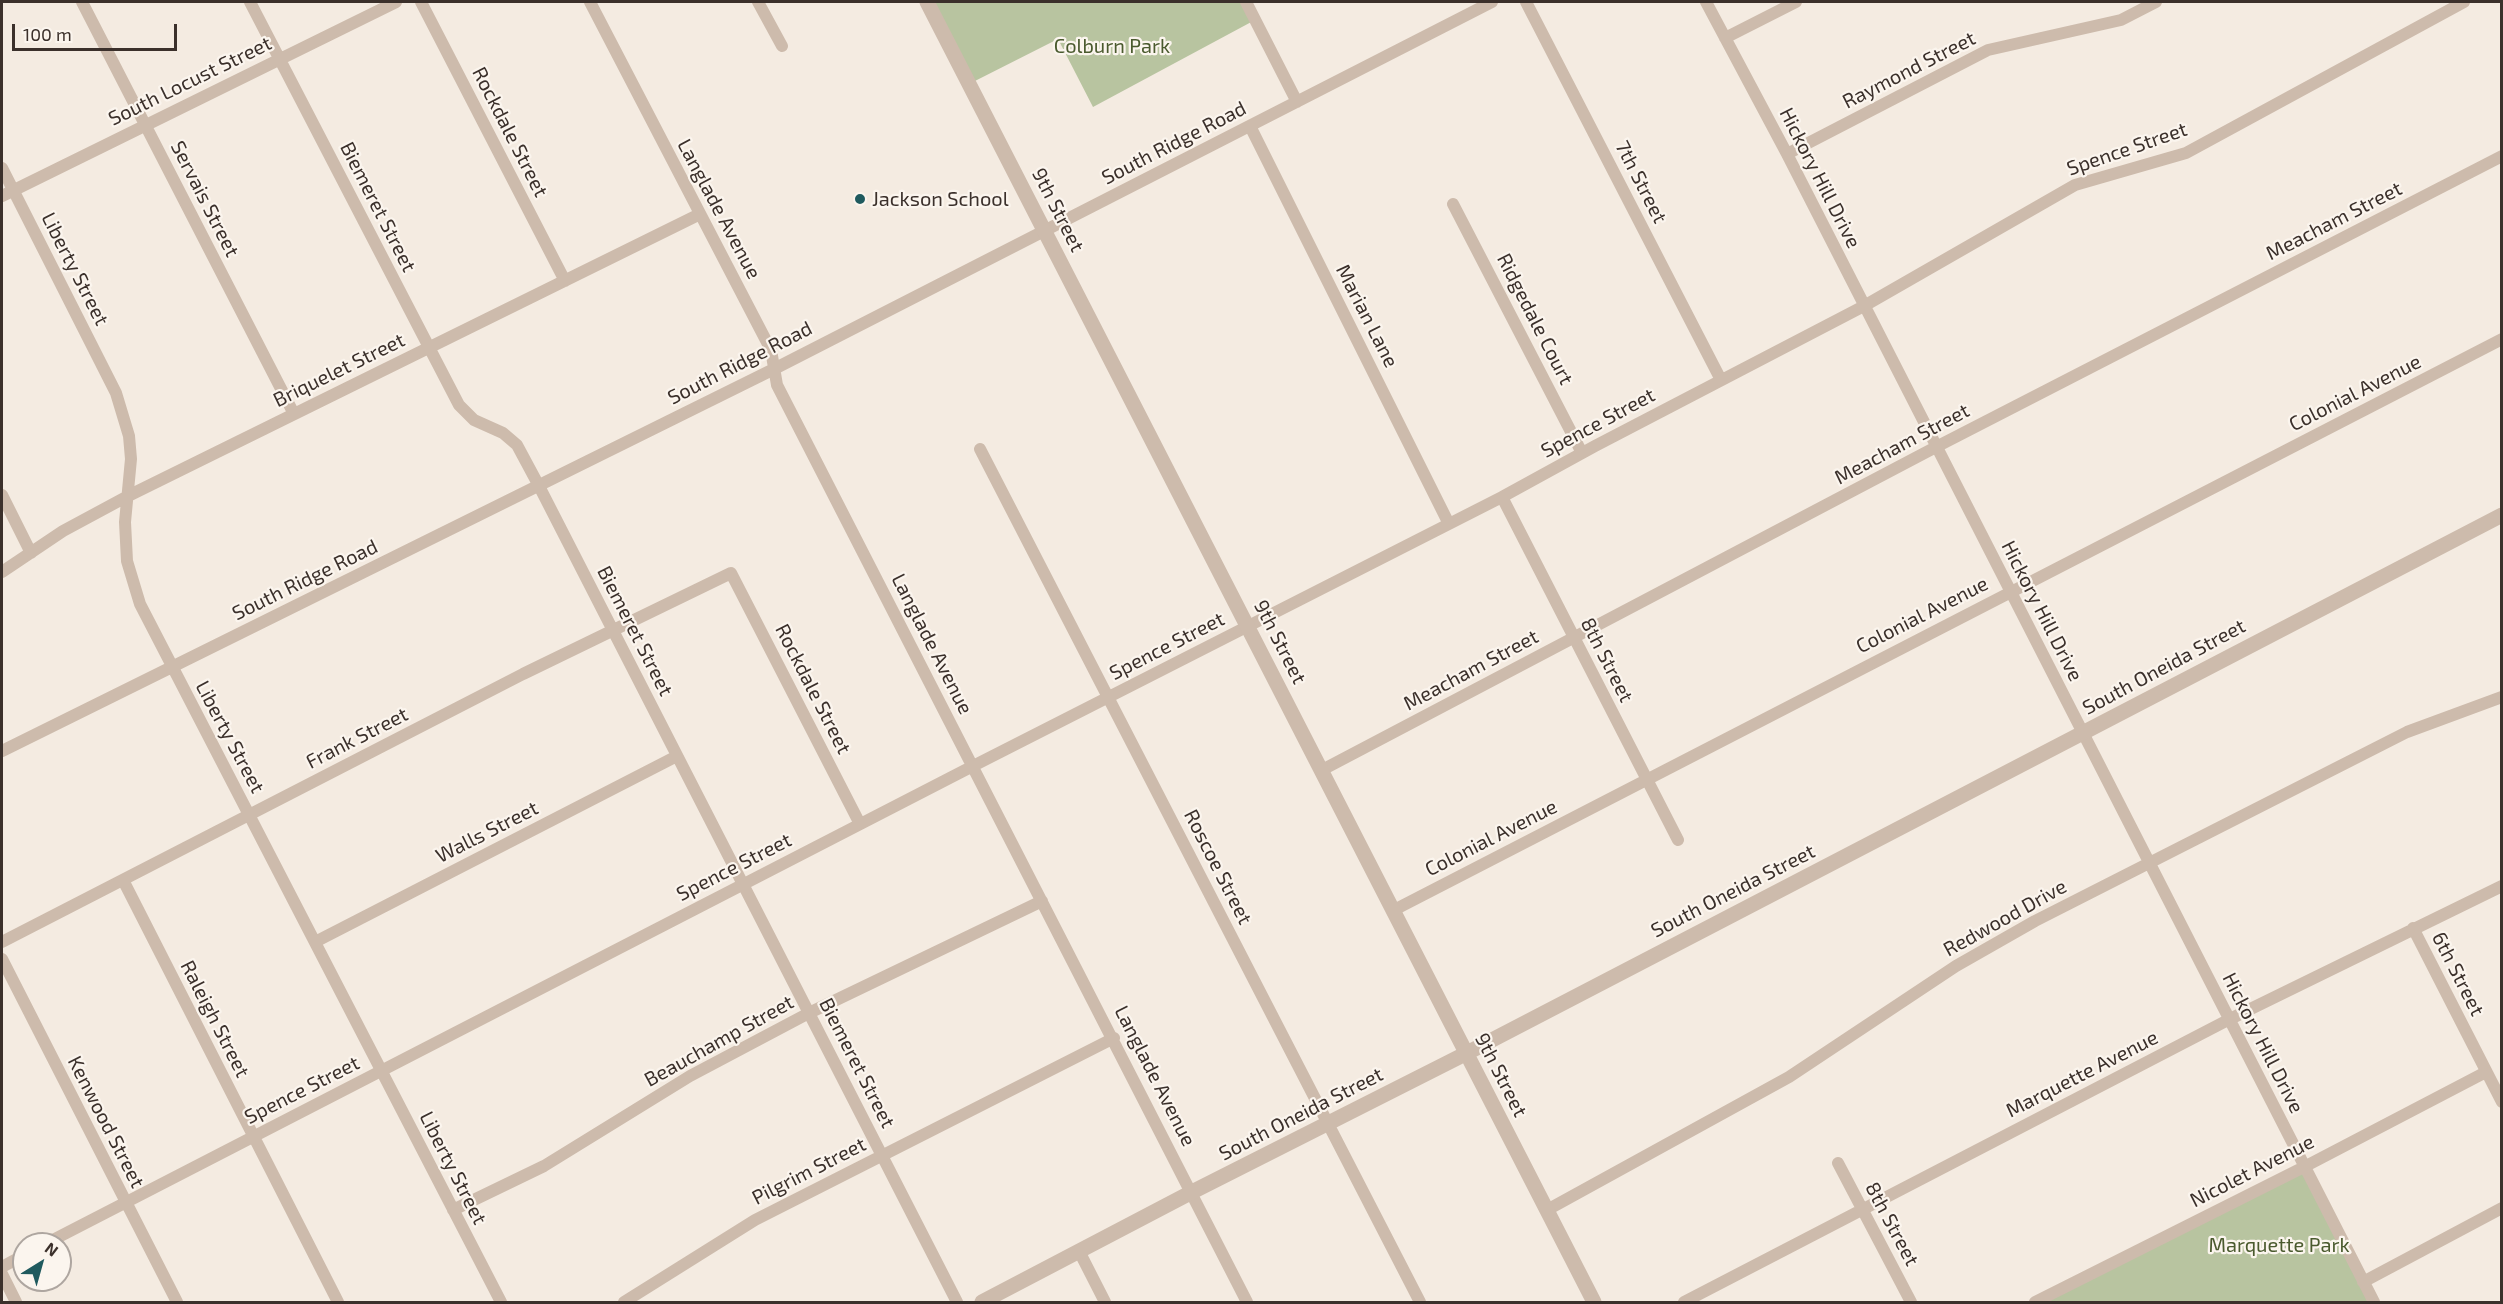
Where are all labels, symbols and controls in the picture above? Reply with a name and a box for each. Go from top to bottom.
scale bar [15,12,180,50]
text: 100 m [23,23,72,45]
street label: Raymond Street [1839,26,1979,114]
street label: South Locust Street [105,31,275,131]
park label: Colburn Park [1054,34,1170,58]
street label: Rockdale Street [467,63,553,201]
street label: South Ridge Road [1098,96,1250,190]
street label: Hickory Hill Drive [1774,104,1866,252]
street label: Spence Street [2064,117,2190,181]
street label: Langlade Avenue [672,135,766,283]
street label: Servais Street [166,137,244,261]
street label: 7th Street [1610,137,1672,227]
street label: Biemeret Street [335,138,421,276]
street label: 9th Street [1027,164,1089,256]
street label: Meacham Street [2262,176,2406,266]
place label: Jackson School [872,187,1009,211]
marker: Jackson School [853,192,867,206]
street label: Liberty Street [36,208,114,330]
street label: Ridgedale Court [1492,249,1578,389]
street label: Marian Lane [1331,261,1403,371]
street label: South Ridge Road [664,316,816,410]
street label: Briquelet Street [269,328,409,412]
street label: Colonial Avenue [2285,349,2425,437]
street label: Spence Street [1537,383,1659,463]
street label: Meacham Street [1830,398,1974,490]
street label: South Ridge Road [228,534,382,626]
street label: Hickory Hill Drive [1996,537,2088,685]
street label: Biemeret Street [592,562,678,700]
street label: Langlade Avenue [886,570,978,718]
street label: Colonial Avenue [1852,571,1992,659]
street label: 9th Street [1249,596,1311,688]
street label: Spence Street [1106,607,1228,685]
street label: 8th Street [1576,614,1638,706]
street label: South Oneida Street [2079,614,2249,720]
street label: Rockdale Street [770,620,856,758]
street label: Meacham Street [1399,624,1543,716]
street label: Liberty Street [190,677,270,797]
street label: Frank Street [302,702,412,774]
street label: Colonial Avenue [1421,794,1561,882]
street label: Walls Street [432,796,542,868]
street label: Roscoe Street [1179,806,1257,928]
street label: Spence Street [673,828,795,906]
street label: South Oneida Street [1647,839,1819,943]
street label: Redwood Drive [1939,874,2071,962]
street label: 6th Street [2427,928,2489,1020]
street label: Raleigh Street [175,957,255,1081]
street label: Hickory Hill Drive [2217,969,2309,1117]
street label: Beauchamp Street [640,990,798,1092]
street label: Biemeret Street [814,994,900,1132]
street label: Langlade Avenue [1109,1002,1201,1150]
street label: Marquette Avenue [2002,1025,2162,1123]
street label: 9th Street [1470,1029,1532,1121]
street label: Spence Street [241,1051,363,1129]
street label: Kenwood Street [62,1052,150,1192]
street label: South Oneida Street [1215,1062,1387,1166]
street label: Liberty Street [414,1107,492,1229]
street label: Nicolet Avenue [2186,1129,2318,1213]
street label: Pilgrim Street [748,1132,870,1210]
street label: 8th Street [1860,1178,1924,1270]
north arrow [12,1232,72,1292]
park label: Marquette Park [2208,1233,2350,1257]
text: N [42,1238,62,1260]

